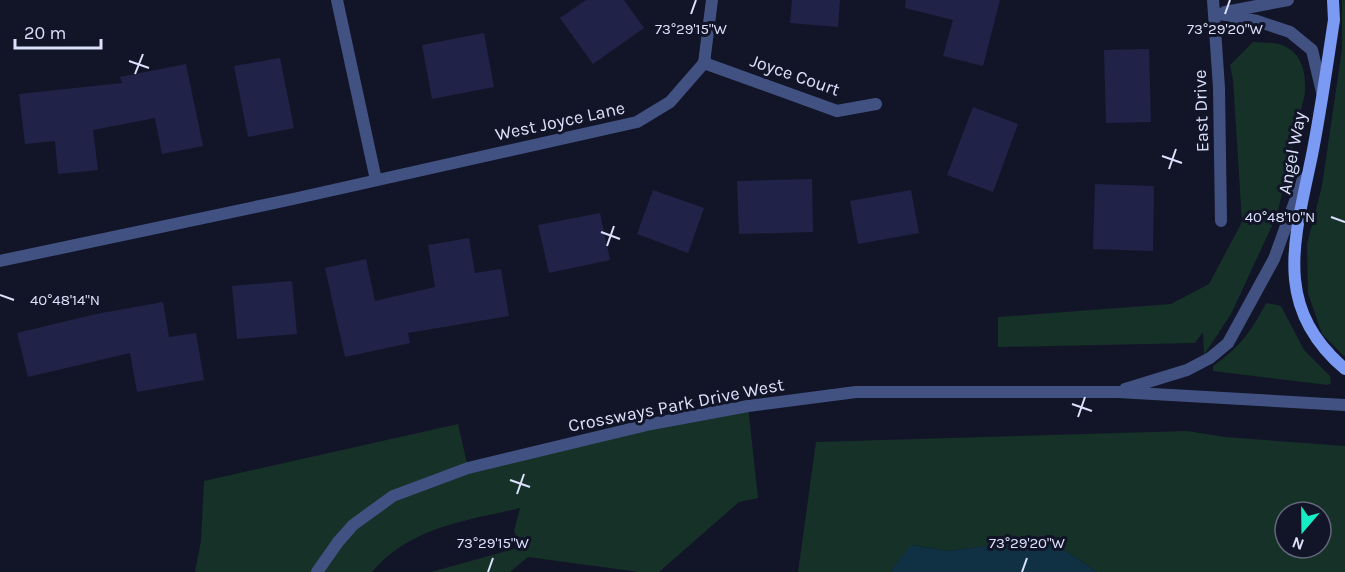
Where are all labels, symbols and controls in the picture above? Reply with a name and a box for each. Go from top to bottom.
scale bar [15,12,100,50]
text: 73°29'15"W [655,20,728,38]
text: 73°29'20"W [1187,20,1264,38]
text: 20 m [24,22,66,44]
street label: Joyce Court [747,49,843,101]
street label: East Drive [1189,69,1213,153]
street label: West Joyce Lane [493,97,627,145]
street label: Angel Way [1273,109,1311,196]
text: 40°48'10"N [1245,208,1315,226]
text: 40°48'14"N [30,291,100,309]
street label: Crossways Park Drive West [566,373,786,437]
north arrow [1273,500,1333,560]
text: N [1289,533,1307,555]
text: 73°29'15"W [457,534,530,552]
text: 73°29'20"W [989,534,1066,552]

